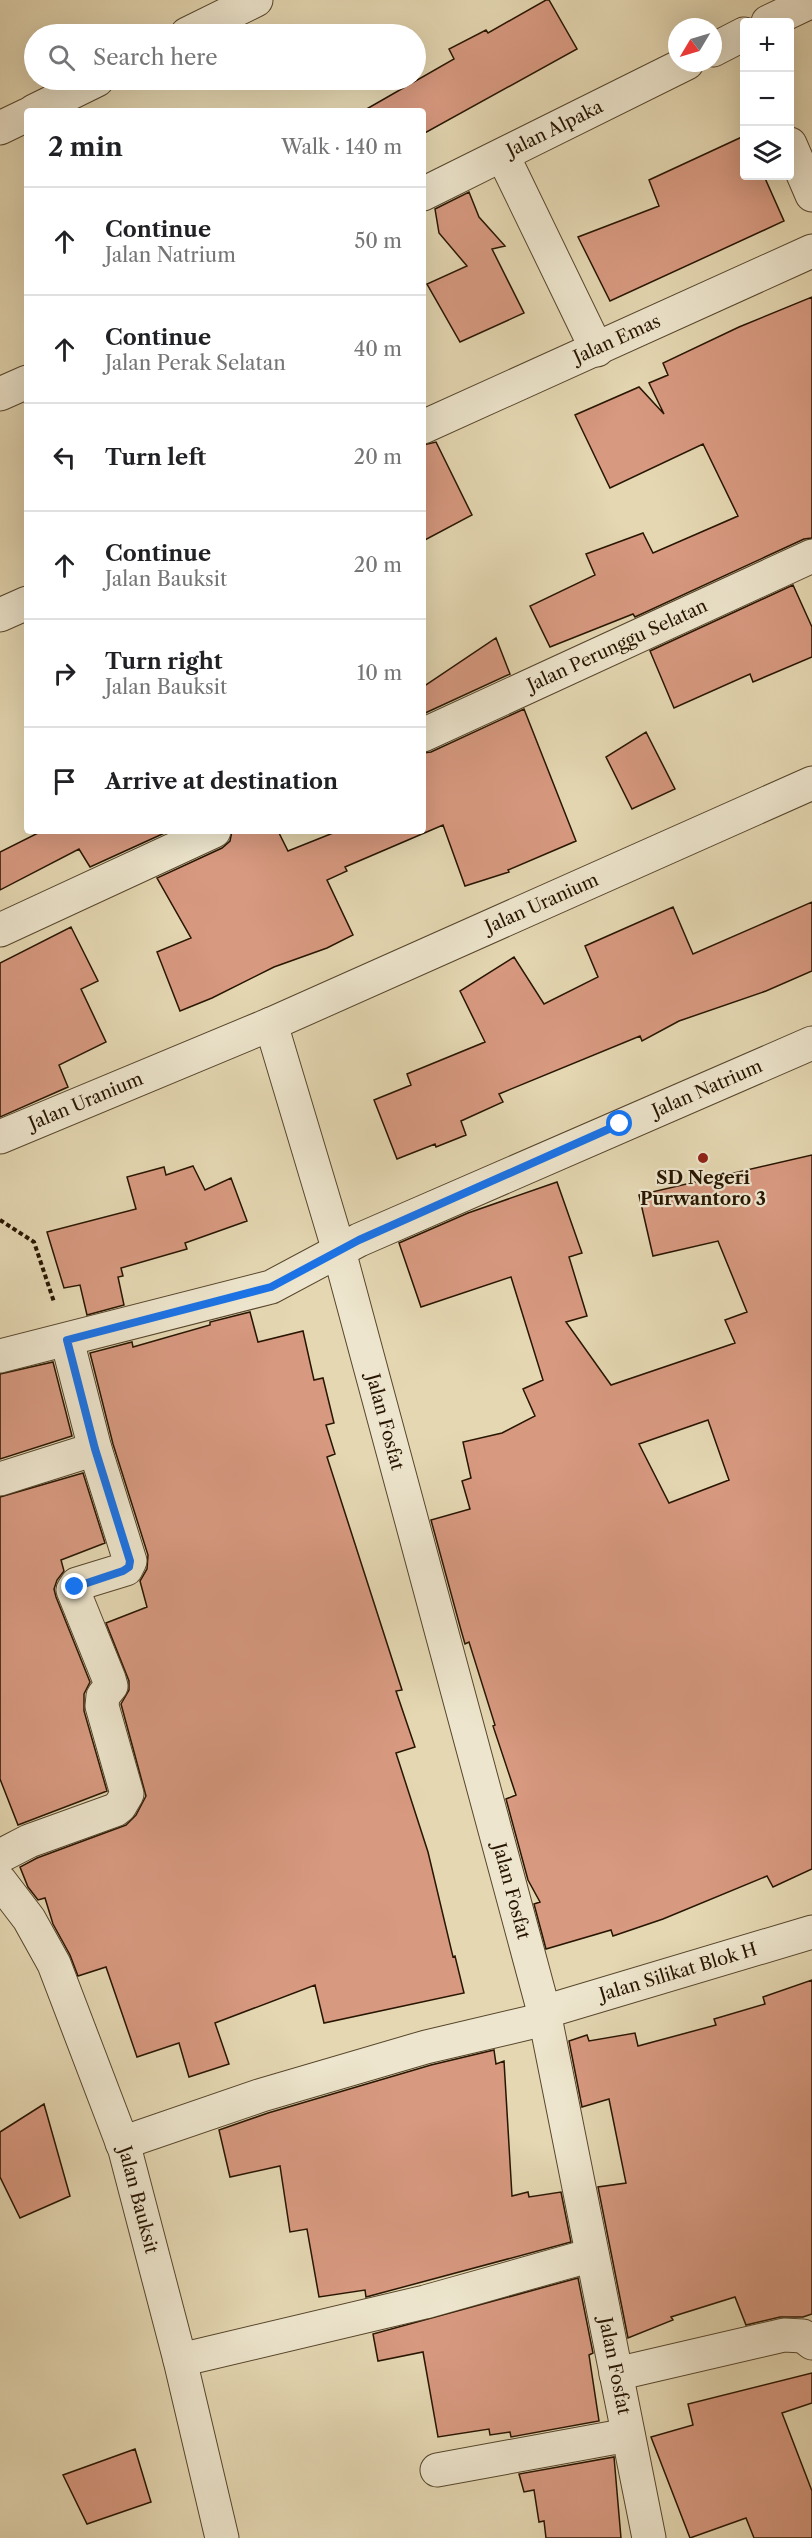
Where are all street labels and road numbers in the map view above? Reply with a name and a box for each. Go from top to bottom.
street label: Jalan Alpaka [500,95,607,163]
street label: Jalan Emas [567,310,664,370]
street label: Jalan Perunggu Selatan [521,595,711,698]
street label: Jalan Uranium [479,868,602,939]
street label: Jalan Natrium [646,1055,766,1123]
street label: Jalan Uranium [23,1068,146,1136]
street label: Jalan Fosfat [361,1369,409,1473]
street label: Jalan Fosfat [487,1838,535,1942]
street label: Jalan Silikat Blok H [594,1938,760,2007]
street label: Jalan Bauksit [112,2140,163,2256]
street label: Jalan Fosfat [594,2312,635,2417]

